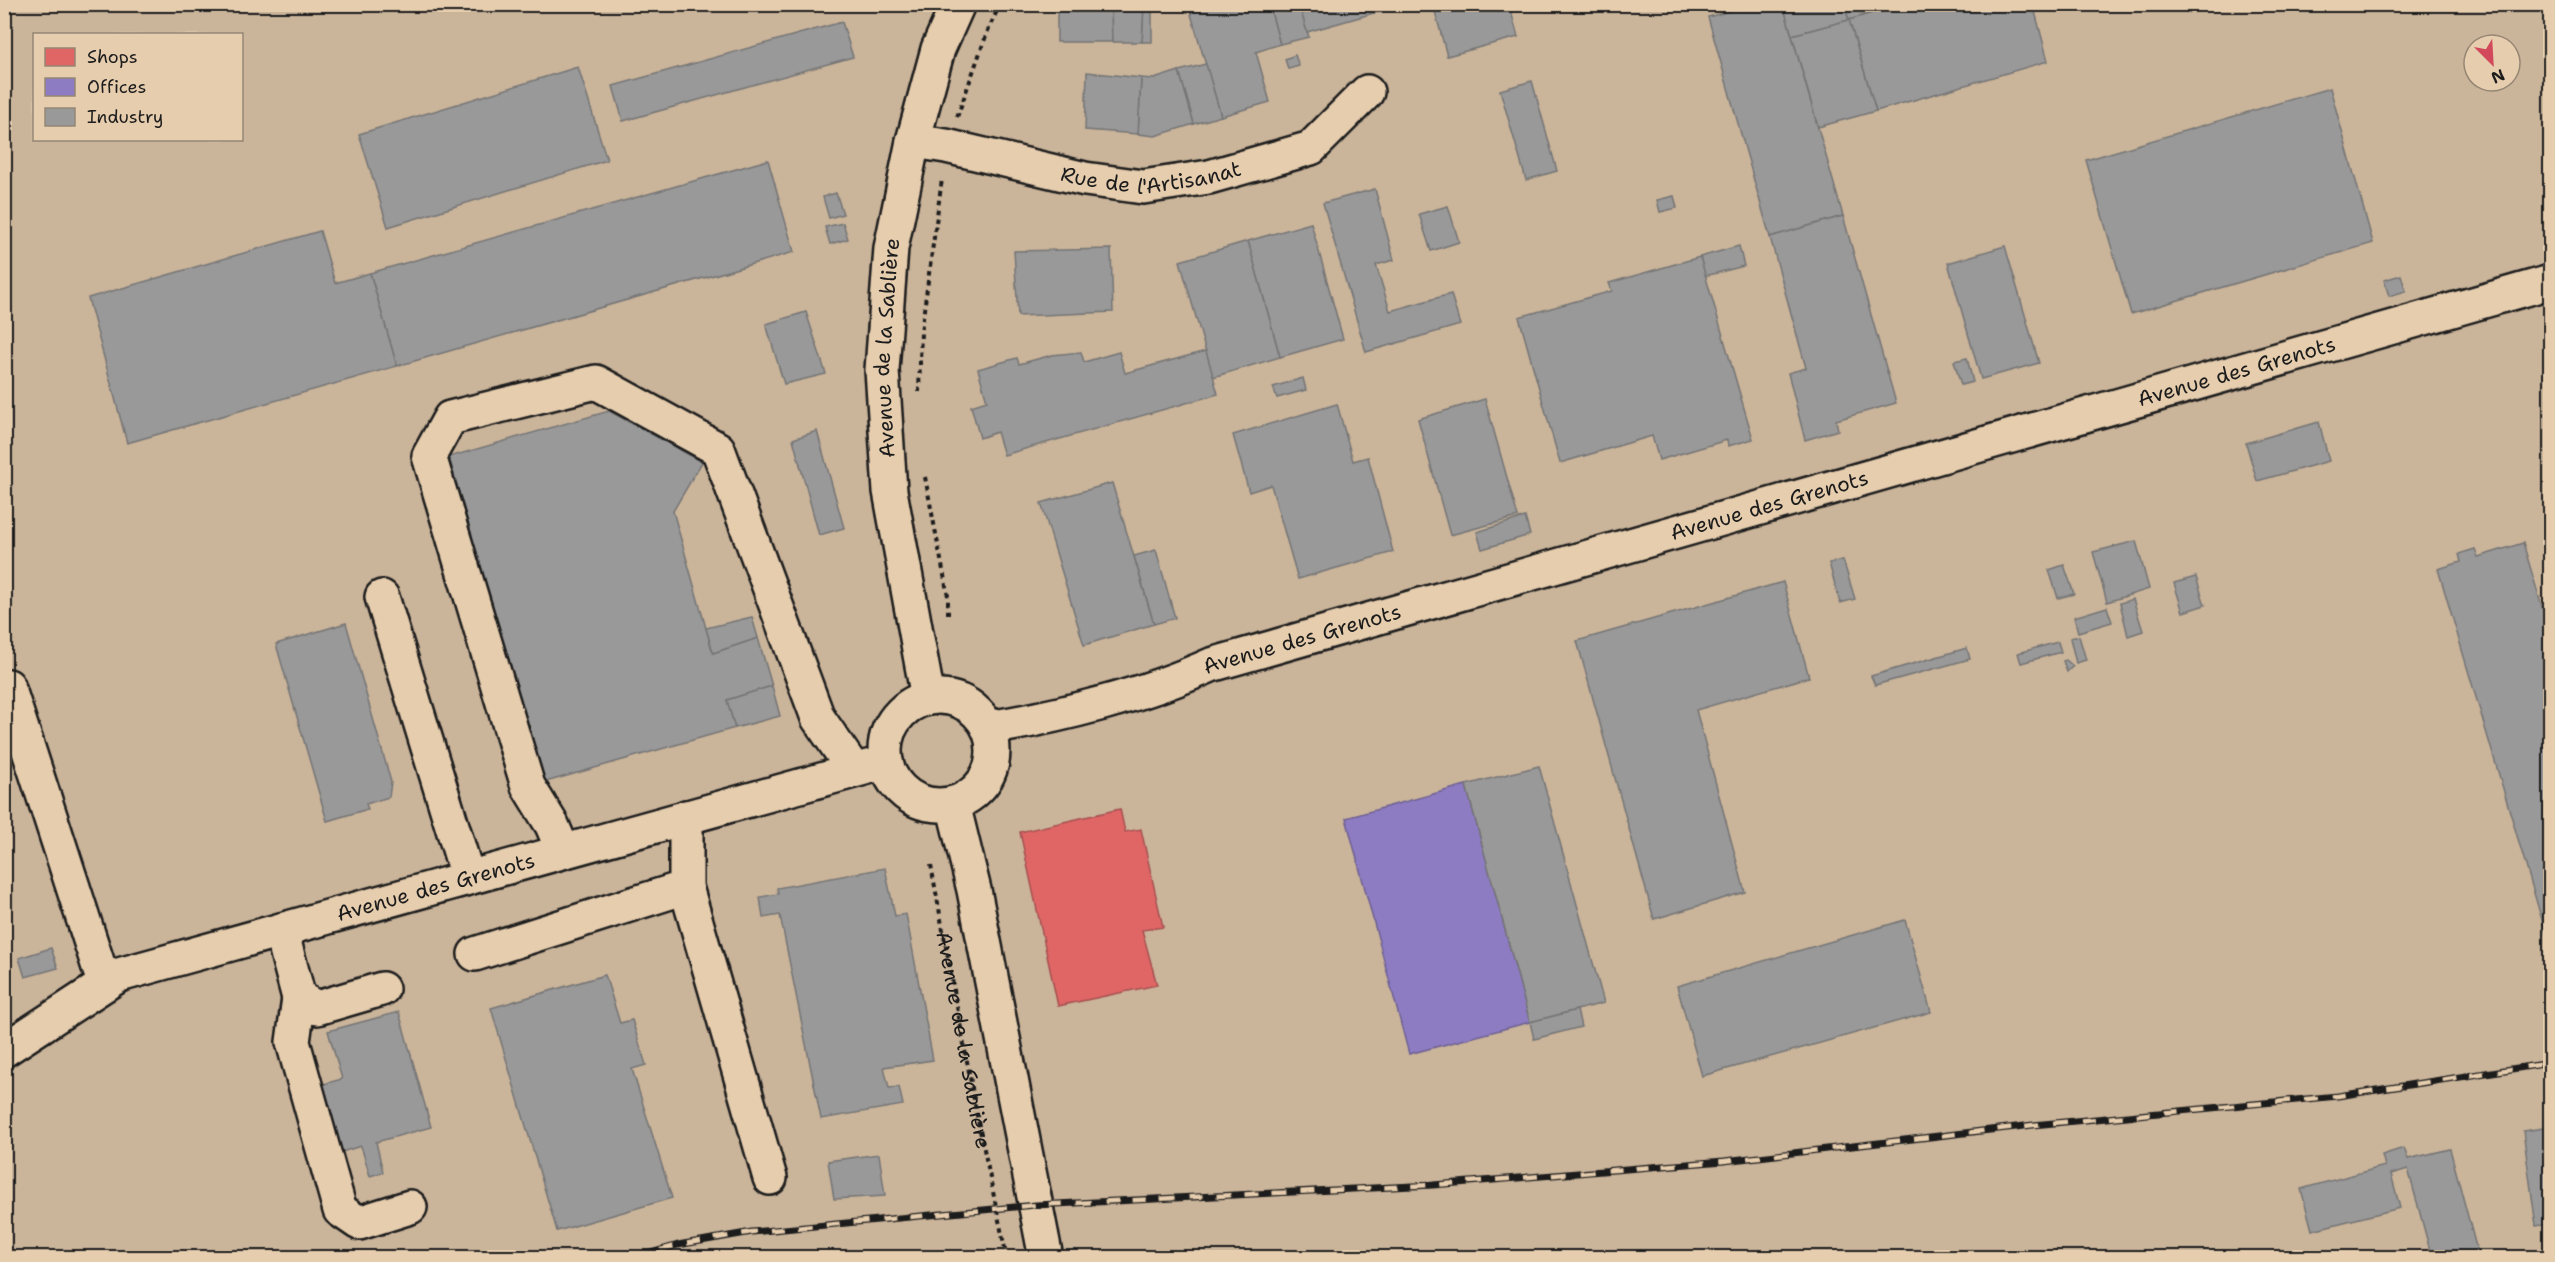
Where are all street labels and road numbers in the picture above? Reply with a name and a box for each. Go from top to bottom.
street label: Rue de l'Artisanat [1058,155,1244,201]
street label: Avenue de la Sablière [868,235,907,459]
street label: Avenue des Grenots [2134,330,2339,413]
street label: Avenue des Grenots [1667,464,1872,547]
street label: Avenue des Grenots [1198,597,1404,681]
street label: Avenue des Grenots [333,846,538,928]
street label: Avenue de la Sablière [929,929,998,1151]

